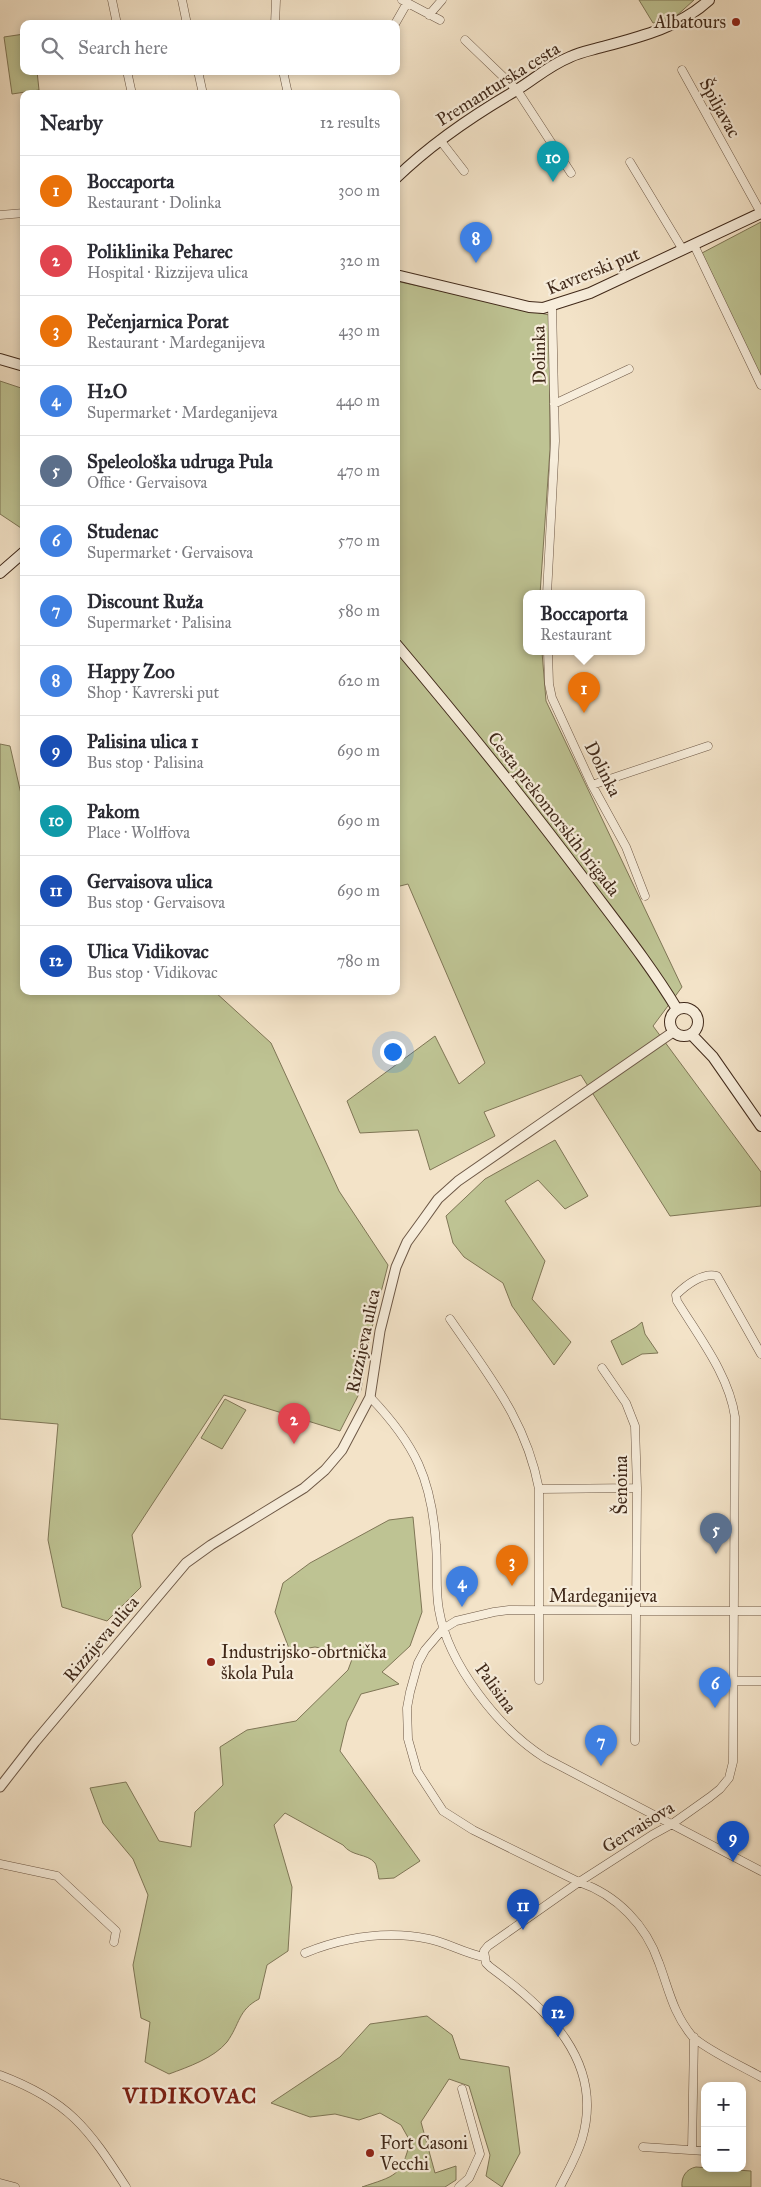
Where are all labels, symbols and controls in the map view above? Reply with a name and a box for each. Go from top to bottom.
place label: Albatours [653,11,726,33]
marker: Albatours [730,16,742,28]
search box [20,20,400,75]
icon: search [38,34,66,62]
text: Search here [78,36,168,59]
street label: Premanturska cesta [432,37,564,131]
street label: Špiljavac [695,74,746,142]
text: Nearby [40,110,103,136]
text: 12 results [320,113,380,132]
pin: 10 [537,141,569,182]
text: Boccaporta [87,170,174,193]
text: 1 [53,181,59,200]
text: 300 m [338,181,380,200]
text: Restaurant · Dolinka [87,193,221,212]
pin: 8 [460,222,492,263]
text: Poliklinika Peharec [87,240,233,263]
street label: Kavrerski put [543,242,643,300]
text: 2 [52,251,60,270]
text: 320 m [340,251,380,270]
text: Hospital · Rizzijeva ulica [87,263,248,282]
text: Pečenjarnica Porat [87,310,229,333]
text: 3 [53,321,59,340]
text: 430 m [338,321,380,340]
street label: Dolinka [527,325,551,385]
text: Restaurant · Mardeganijeva [87,333,265,352]
text: H2O [87,380,127,403]
text: 4 [52,391,60,410]
text: 440 m [336,391,380,410]
text: Supermarket · Mardeganijeva [87,403,278,422]
text: Speleološka udruga Pula [87,450,273,473]
text: 5 [52,461,60,480]
text: 470 m [337,461,380,480]
text: Office · Gervaisova [87,473,207,492]
text: Studenac [87,520,159,543]
text: 6 [52,531,60,550]
text: 570 m [338,531,380,550]
text: Supermarket · Gervaisova [87,543,253,562]
text: Discount Ruža [87,590,203,613]
popup [523,590,645,655]
text: 7 [52,601,60,620]
text: 580 m [338,601,380,620]
text: Boccaporta [540,602,628,625]
text: Supermarket · Palisina [87,613,231,632]
text: Restaurant [540,625,612,644]
text: Happy Zoo [87,660,175,683]
text: 8 [52,671,60,690]
text: 620 m [338,671,380,690]
pin: 1 [568,672,600,713]
text: Shop · Kavrerski put [87,683,219,702]
street label: Cesta prekomorskih brigada [482,728,625,901]
text: Palisina ulica 1 [87,730,199,753]
street label: Dolinka [580,738,626,801]
text: 9 [52,741,60,760]
text: 690 m [337,741,380,760]
text: Bus stop · Palisina [87,753,203,772]
text: Pakom [87,800,140,823]
text: 10 [48,811,64,830]
text: 690 m [337,811,380,830]
text: Place · Wolffova [87,823,190,842]
text: Gervaisova ulica [87,870,213,893]
text: 11 [50,881,62,900]
text: 690 m [337,881,380,900]
text: Bus stop · Gervaisova [87,893,225,912]
text: Ulica Vidikovac [87,940,209,963]
text: 12 [49,951,63,970]
text: 780 m [337,951,380,970]
text: Bus stop · Vidikovac [87,963,218,982]
your location [380,1039,406,1065]
street label: Rizzijeva ulica [341,1287,385,1395]
pin: 2 [278,1403,310,1444]
street label: Šenoina [609,1455,632,1515]
pin: 5 [700,1513,732,1554]
pin: 3 [496,1545,528,1586]
pin: 4 [446,1566,478,1607]
street label: Mardeganijeva [549,1585,657,1608]
street label: Rizzijeva ulica [59,1591,144,1687]
place label: Industrijsko-obrtnička škola Pula [221,1641,387,1684]
marker: Industrijsko-obrtnička škola Pula [205,1656,217,1668]
street label: Palisina [471,1659,522,1718]
pin: 6 [699,1667,731,1708]
pin: 7 [585,1725,617,1766]
street label: Gervaisova [598,1796,678,1858]
pin: 9 [717,1821,749,1862]
pin: 11 [507,1889,539,1930]
pin: 12 [542,1996,574,2037]
district label: VIDIKOVAC [122,2082,257,2109]
map controls [701,2082,746,2172]
button: + [701,2082,746,2127]
button: − [701,2127,746,2172]
place label: Fort Casoni Vecchi [379,2132,468,2175]
marker: Fort Casoni Vecchi [364,2147,376,2159]

